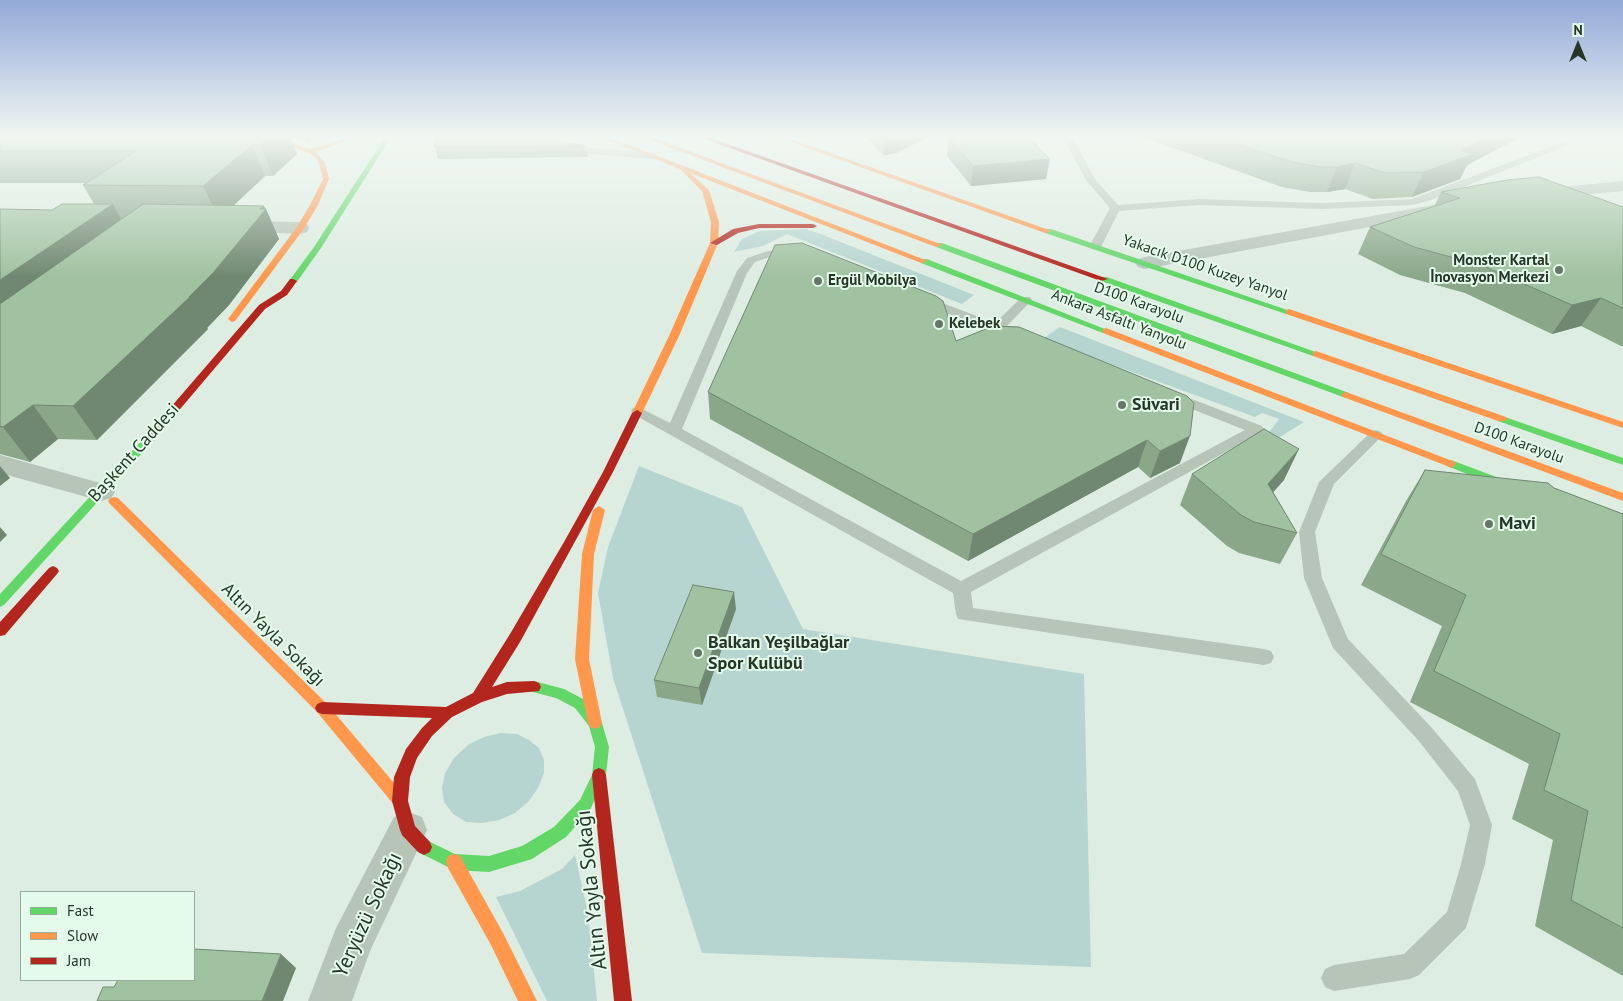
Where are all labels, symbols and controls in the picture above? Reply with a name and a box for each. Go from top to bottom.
north arrow [1553,20,1603,70]
text: N [1573,21,1583,39]
street label: Yakacık D100 Kuzey Yanyol [1120,231,1290,305]
place label: Monster Kartal İnovasyon Merkezi [1430,252,1549,287]
marker: Monster Kartal İnovasyon Merkezi [1553,264,1565,276]
place label: Ergül Mobilya [828,272,917,290]
marker: Ergül Mobilya [812,275,824,287]
street label: D100 Karayolu [1092,278,1186,328]
street label: Ankara Asfaltı Yanyolu [1049,286,1189,354]
place label: Kelebek [949,315,1000,333]
marker: Kelebek [933,318,945,330]
place label: Süvari [1132,394,1180,416]
street label: Başkent Caddesi [84,399,184,507]
marker: Süvari [1116,399,1128,411]
street label: D100 Karayolu [1472,418,1566,468]
place label: Mavi [1499,513,1536,535]
marker: Mavi [1483,518,1495,530]
street label: Altın Yayla Sokağı [217,579,329,691]
place label: Balkan Yeşilbağlar Spor Kulübü [708,632,849,674]
marker: Balkan Yeşilbağlar Spor Kulübü [692,647,704,659]
street label: Altın Yayla Sokağı [571,809,613,971]
street label: Yeryüzü Sokağı [328,849,408,981]
legend [20,891,195,981]
text: Fast [67,901,94,920]
text: Slow [67,926,98,945]
text: Jam [67,951,91,970]

